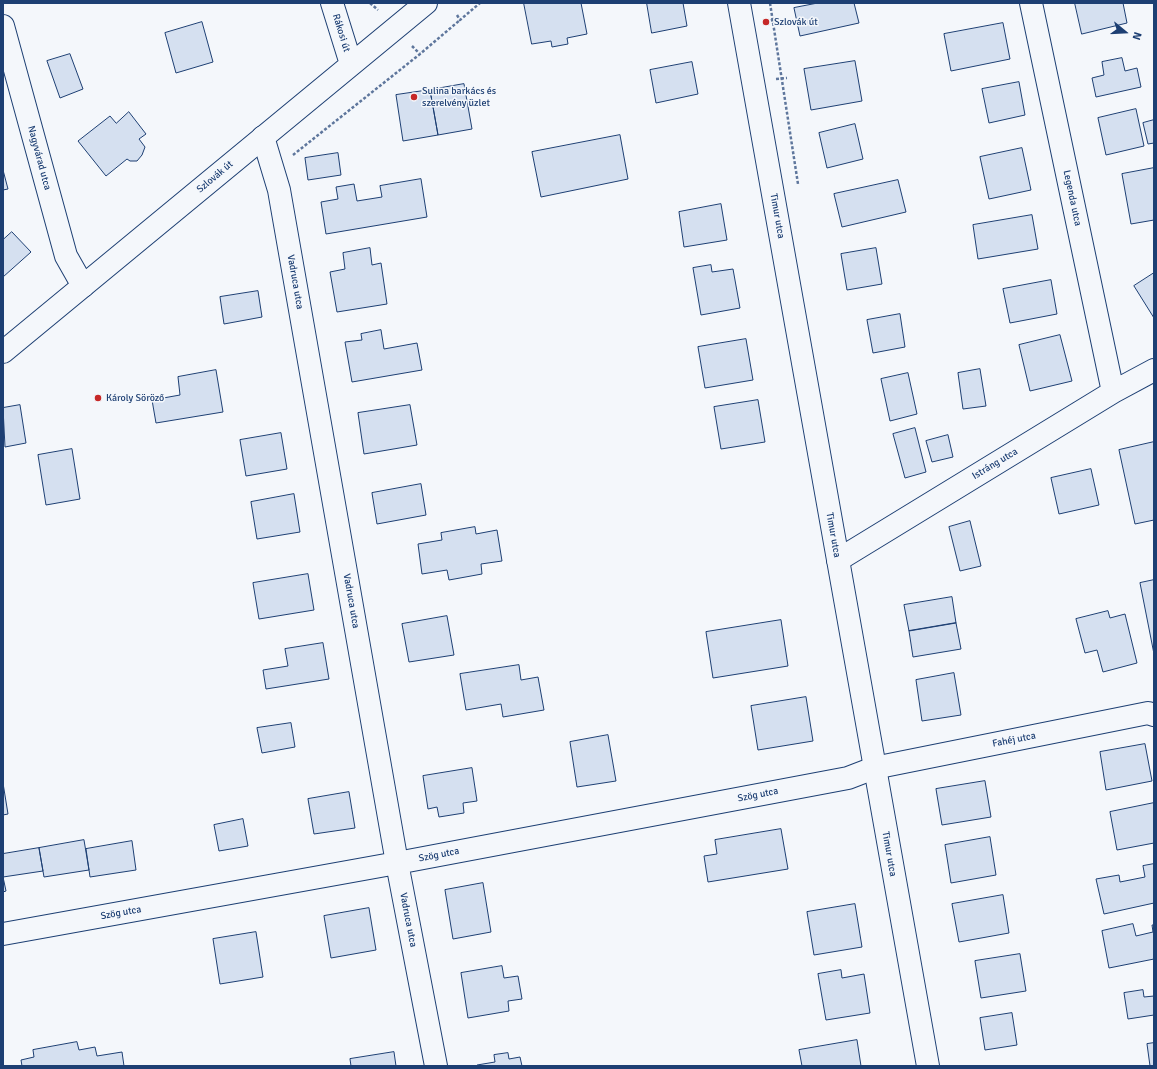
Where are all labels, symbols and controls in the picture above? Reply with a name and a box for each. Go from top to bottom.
street label: Rákosi út [330,12,352,54]
north arrow [1105,12,1145,52]
place label: Szlovák út [774,16,818,28]
marker: Szlovák út [761,17,771,27]
text: N [1130,30,1144,42]
place label: Sulina barkács és szerelvény üzlet [422,85,496,108]
marker: Sulina barkács és szerelvény üzlet [409,92,419,102]
street label: Nagyvárad utca [25,124,53,192]
street label: Szlovák út [194,158,236,196]
street label: Legenda utca [1060,169,1084,227]
street label: Timur utca [767,192,787,240]
street label: Vadruca utca [284,254,306,310]
place label: Károly Söröző [106,392,164,404]
marker: Károly Söröző [93,393,103,403]
street label: Istráng utca [970,446,1020,482]
street label: Timur utca [823,511,843,559]
street label: Vadruca utca [340,573,362,629]
street label: Fahéj utca [991,730,1037,750]
street label: Szög utca [737,785,779,805]
street label: Timur utca [879,830,899,878]
street label: Szög utca [418,845,460,865]
street label: Vadruca utca [397,892,419,948]
street label: Szög utca [100,904,142,922]

